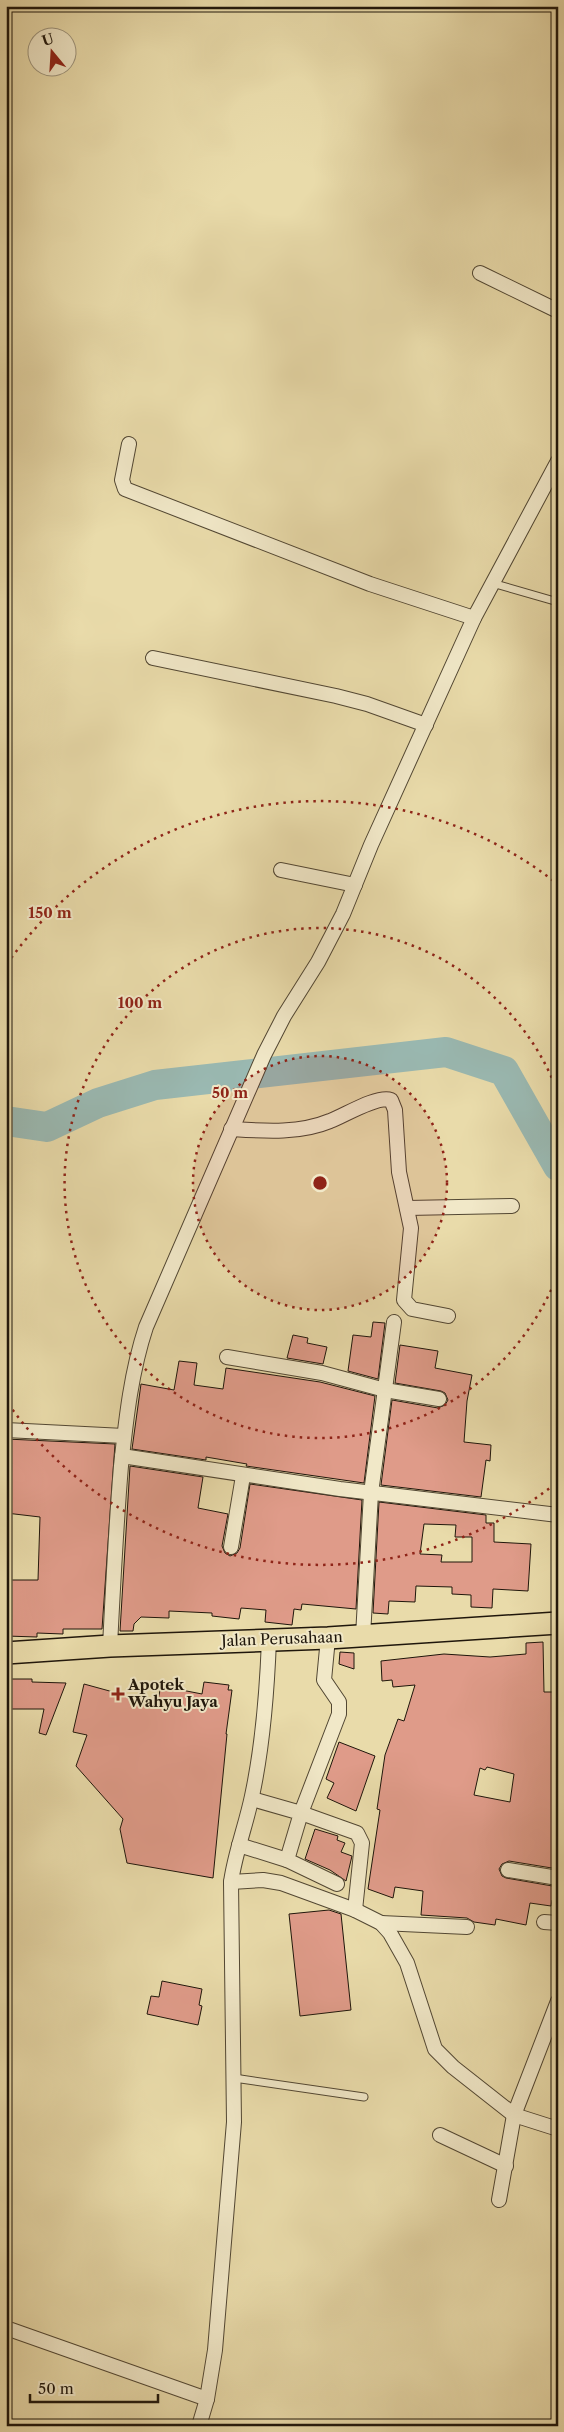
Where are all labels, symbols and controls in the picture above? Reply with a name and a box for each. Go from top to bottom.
north arrow [28,28,78,78]
text: U [40,29,57,50]
text: 150 m [28,903,72,922]
text: 100 m [118,993,162,1012]
text: 50 m [212,1083,248,1102]
centre of rings [311,1174,329,1192]
street label: Jalan Perusahaan [219,1627,344,1650]
place label: Apotek Wahyu Jaya [127,1675,218,1711]
marker: Apotek Wahyu Jaya [112,1688,124,1700]
scale bar [30,2372,158,2404]
text: 50 m [38,2379,74,2398]

